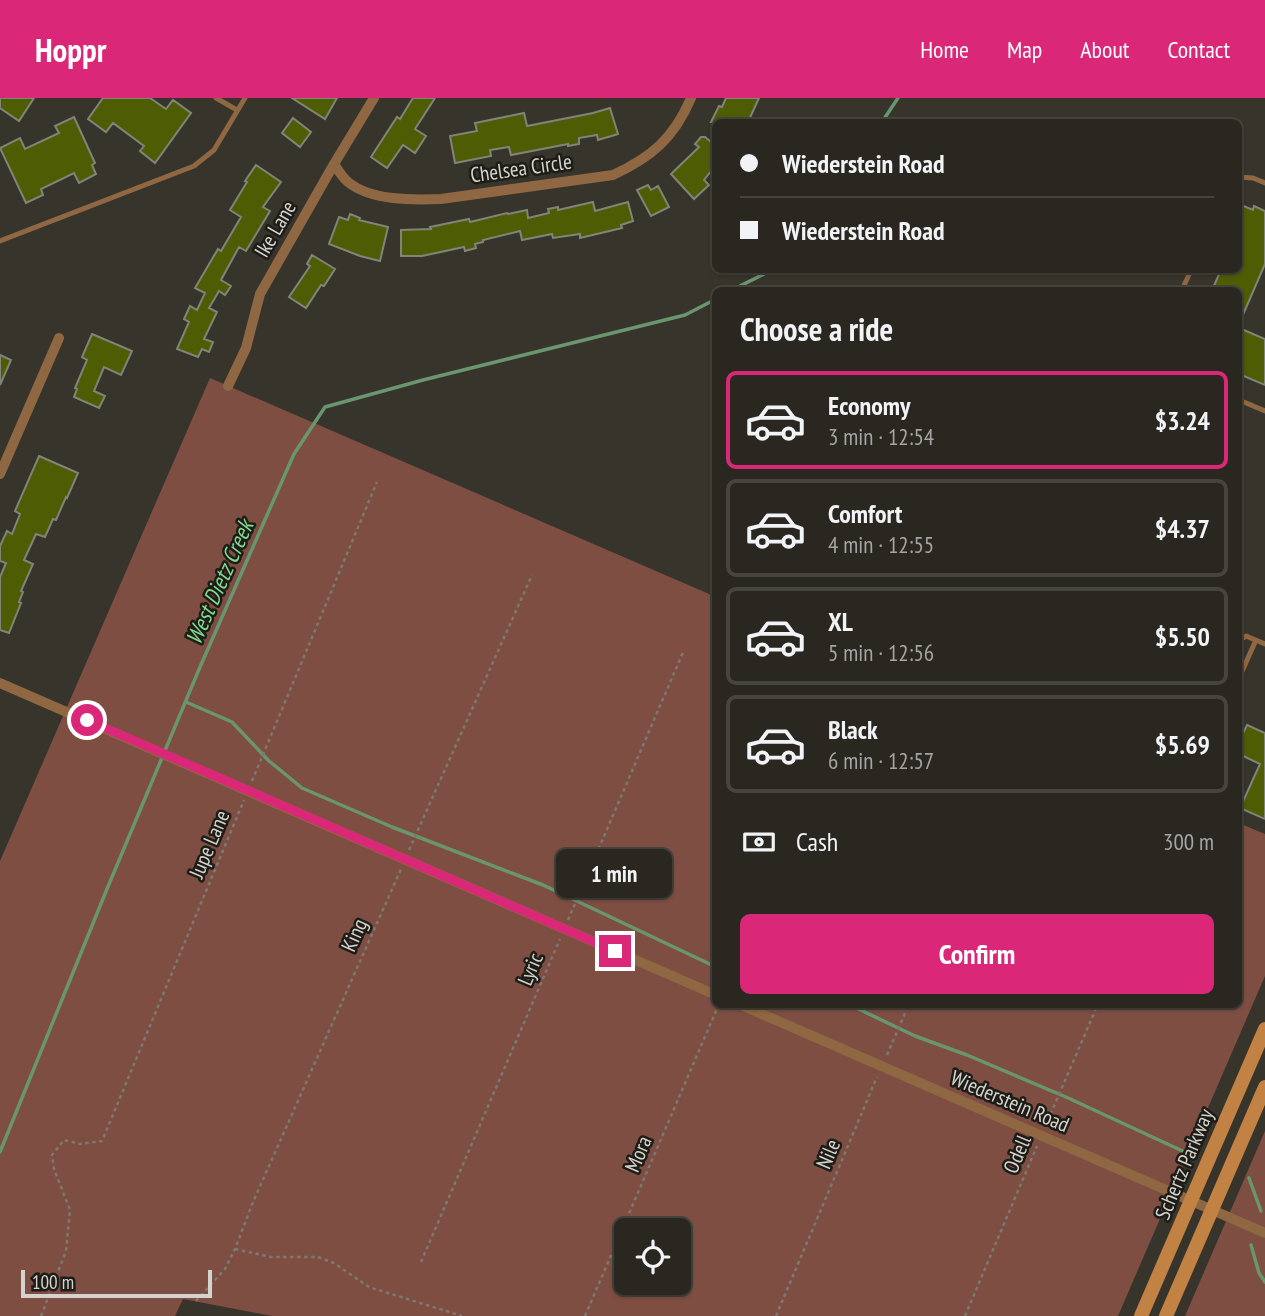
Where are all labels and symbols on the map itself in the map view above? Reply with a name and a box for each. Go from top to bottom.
street label: Chelsea Circle [469,148,573,188]
street label: Ike Lane [248,196,302,262]
water label: West Dietz Creek [179,513,261,649]
route start [71,704,103,736]
street label: Jupe Lane [182,806,235,883]
callout: 1 min [557,850,673,898]
street label: King [335,914,373,956]
route end [599,935,631,967]
street label: Lyric [511,948,549,989]
street label: Wiederstein Road [947,1064,1073,1138]
street label: Schertz Parkway [1149,1104,1219,1223]
street label: Odell [997,1131,1037,1177]
street label: Mora [618,1132,658,1176]
street label: Nile [810,1135,846,1173]
scale bar [21,1267,212,1299]

